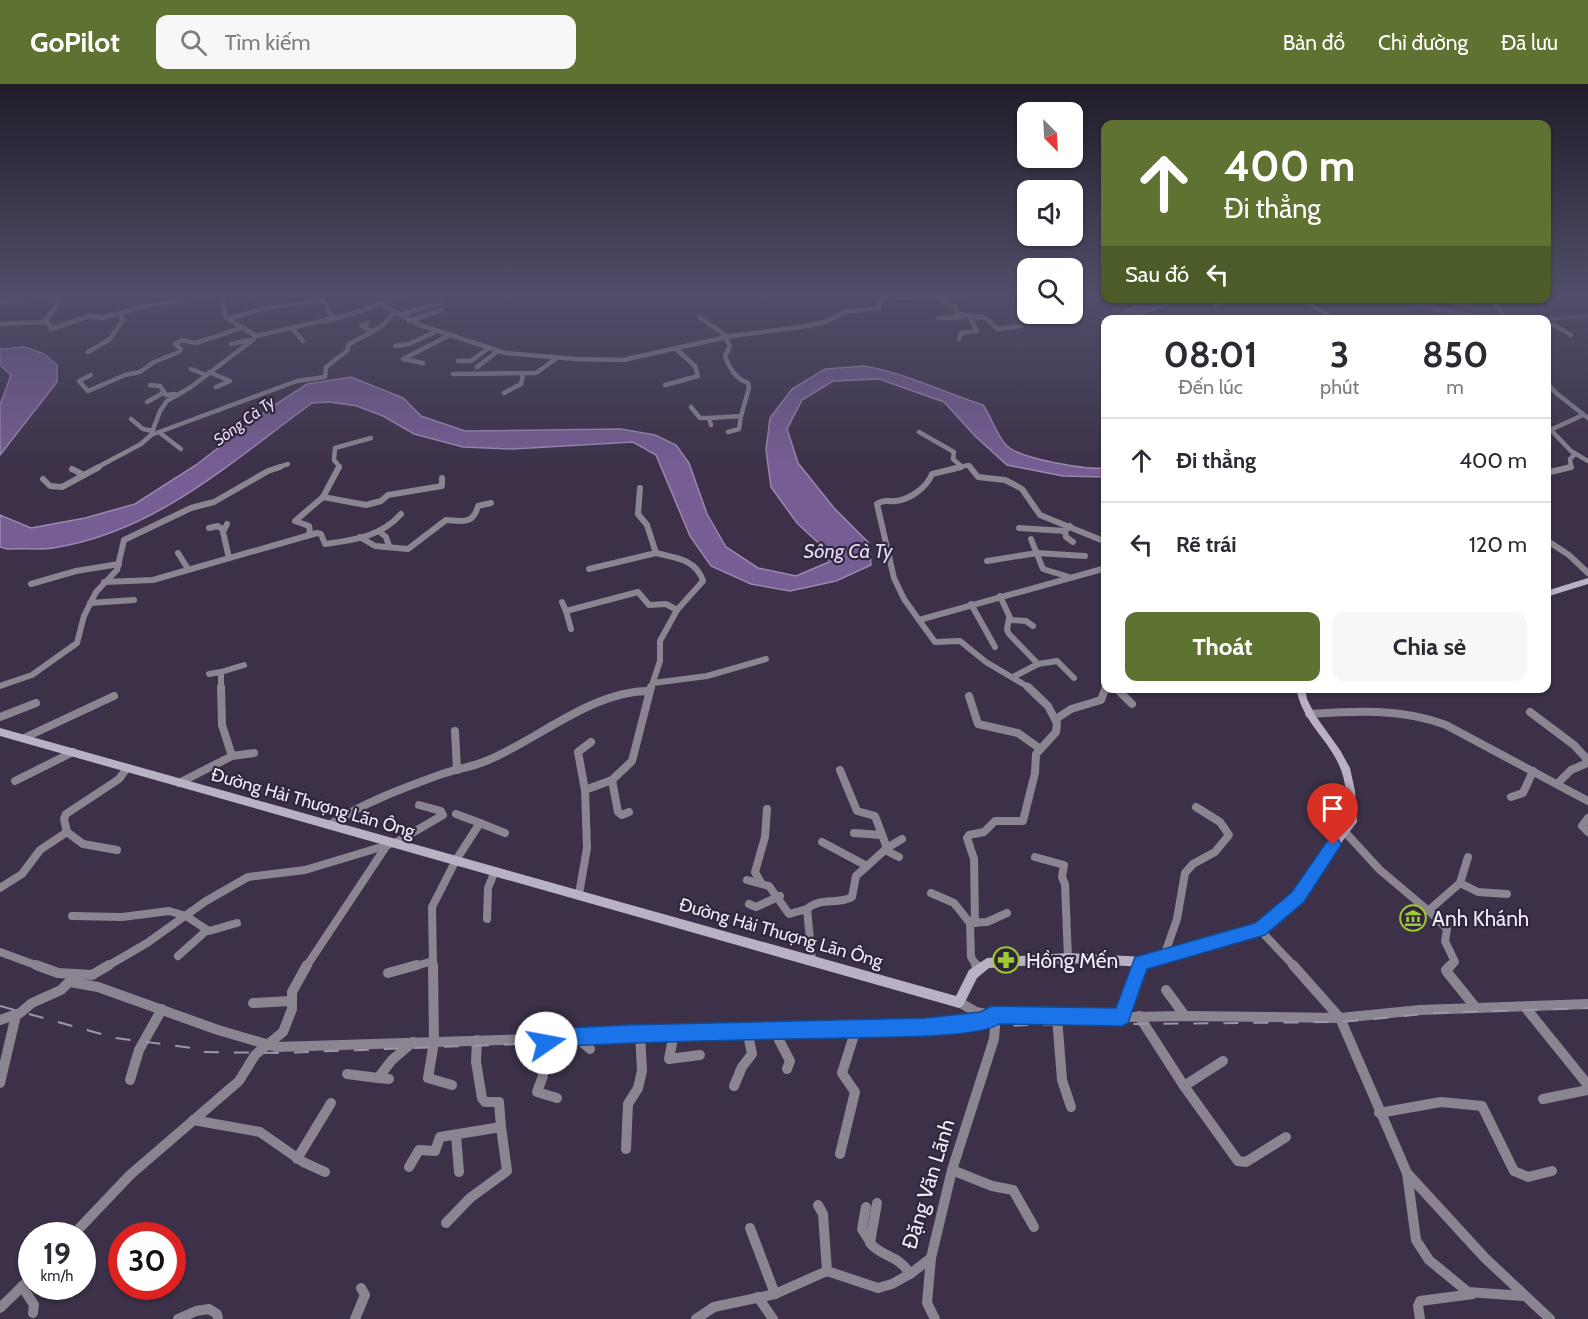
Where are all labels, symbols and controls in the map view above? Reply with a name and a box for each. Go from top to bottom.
search box [156,15,576,69]
text: GoPilot [30,25,120,59]
icon: search [177,26,210,59]
text: Tìm kiếm [225,29,310,56]
text: Bản đồ [1283,30,1345,55]
text: Chỉ đường [1378,30,1468,55]
text: Đã lưu [1501,30,1558,55]
north arrow [1017,102,1083,168]
map controls [1017,102,1083,324]
text: 400 m [1224,140,1355,192]
icon: ahead [1125,144,1203,222]
button: sound [1017,180,1083,246]
text: Đi thẳng [1224,192,1321,225]
button: search [1017,258,1083,324]
icon: left [1201,258,1234,291]
text: Sau đó [1125,261,1189,288]
text: 08:01 [1164,332,1257,376]
text: 3 [1330,332,1349,376]
text: 850 [1422,332,1488,376]
text: Đến lúc [1178,375,1243,399]
text: phút [1320,375,1359,399]
text: m [1446,375,1464,399]
water label: Sông Cà Ty [210,392,279,450]
icon: ahead [1125,444,1158,477]
text: Đi thẳng [1176,447,1256,474]
text: 400 m [1459,447,1527,474]
icon: left [1125,528,1158,561]
text: Rẽ trái [1176,531,1237,558]
text: 120 m [1469,531,1527,558]
water label: Sông Cà Ty [804,539,893,563]
button: Thoát [1125,612,1320,681]
button: Chia sẻ [1332,612,1527,681]
street label: Đường Hải Thượng Lãn Ông [209,763,418,843]
pin [1307,783,1358,845]
icon: arrive [1316,792,1349,825]
street label: Đường Hải Thượng Lãn Ông [677,893,886,973]
museum icon: Anh Khánh [1398,903,1428,933]
place label: Anh Khánh [1432,906,1529,931]
pharmacy icon: Hồng Mến [991,945,1021,975]
place label: Hồng Mến [1026,948,1118,973]
position arrow [514,1011,578,1075]
street label: Đặng Văn Lãnh [896,1116,960,1252]
speed limit sign: 30 [108,1222,186,1300]
text: 19 [43,1235,71,1272]
text: km/h [41,1267,73,1285]

